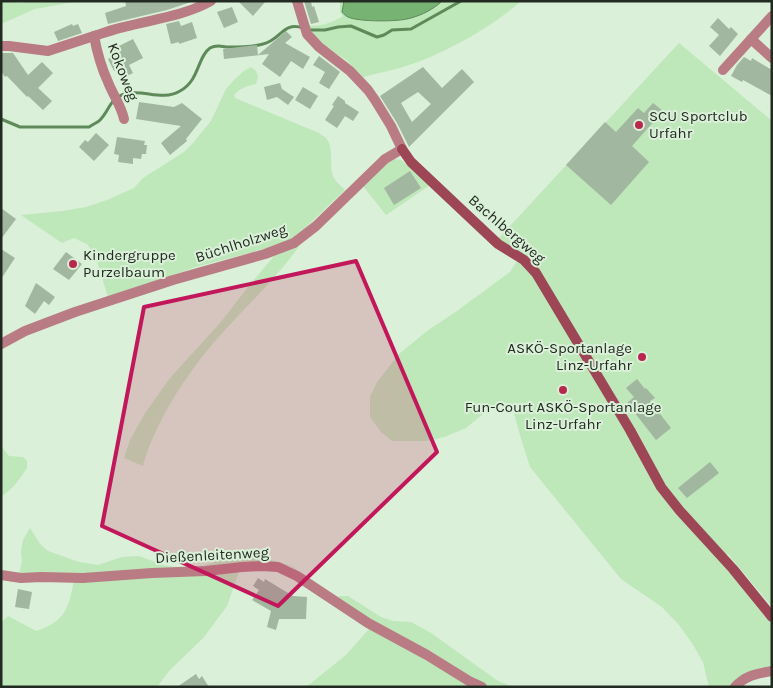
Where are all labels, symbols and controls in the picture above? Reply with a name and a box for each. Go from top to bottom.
street label: Kokoweg [104,40,143,104]
place label: SCU Sportclub Urfahr [649,107,748,142]
marker: SCU Sportclub Urfahr [633,119,645,131]
street label: Bachlbergweg [465,191,549,268]
street label: Büchlholzweg [193,220,289,266]
place label: Kindergruppe Purzelbaum [83,246,176,281]
marker: Kindergruppe Purzelbaum [67,258,79,270]
place label: ASKÖ-Sportanlage Linz-Urfahr [507,339,633,374]
marker: ASKÖ-Sportanlage Linz-Urfahr [636,351,648,363]
marker: Fun-Court ASKÖ-Sportanlage Linz-Urfahr [557,384,569,396]
place label: Fun-Court ASKÖ-Sportanlage Linz-Urfahr [465,398,661,433]
street label: Dießenleitenweg [155,543,270,567]

